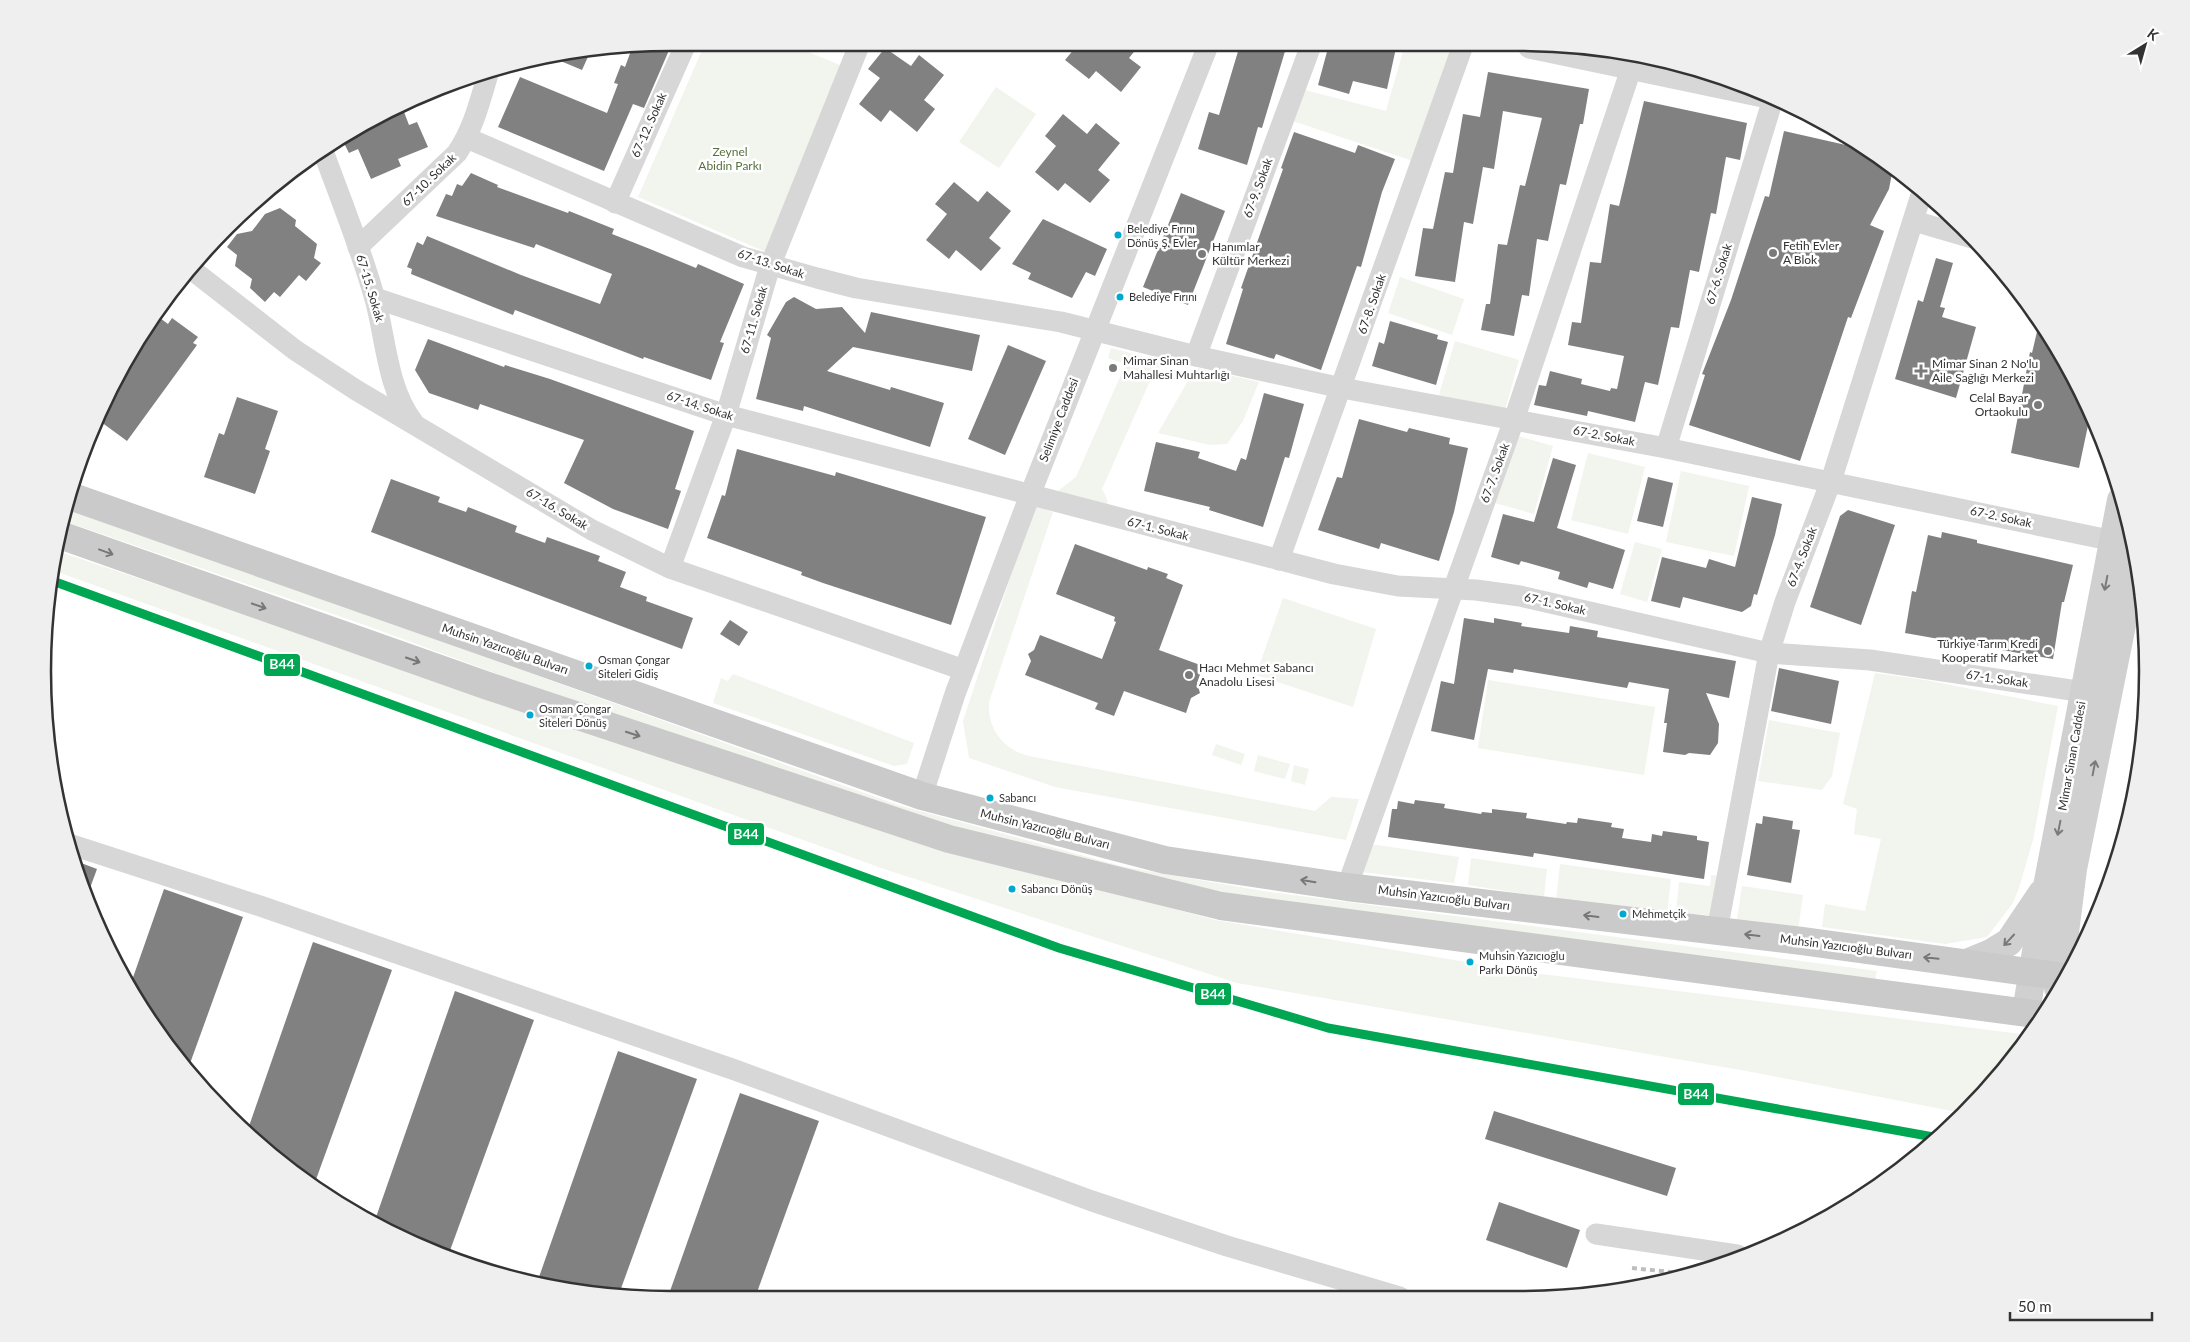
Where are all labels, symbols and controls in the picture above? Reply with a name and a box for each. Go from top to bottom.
north arrow [2120,20,2170,70]
text: K [2144,25,2162,44]
street label: 67-12. Sokak [628,89,670,160]
park label: Zeynel Abidin Parkı [698,144,762,173]
street label: 67-10. Sokak [398,149,460,209]
street label: 67-9. Sokak [1240,155,1276,220]
place label: Belediye Fırını Dönüş Ş. Evler [1127,222,1197,249]
marker: Belediye Fırını Dönüş Ş. Evler [1113,230,1123,240]
place label: Fetih Evler A Blok [1783,238,1840,267]
place label: Hanımlar Kültür Merkezi [1212,239,1290,268]
street label: 67-6. Sokak [1702,241,1735,306]
street label: 67-13. Sokak [736,246,807,282]
marker: Fetih Evler A Blok [1767,247,1779,259]
marker: Hanımlar Kültür Merkezi [1196,248,1208,260]
street label: 67-15. Sokak [353,252,388,324]
street label: 67-8. Sokak [1354,271,1389,336]
street label: 67-11. Sokak [737,283,771,355]
place label: Belediye Fırını [1129,290,1197,303]
marker: Belediye Fırını [1115,292,1125,302]
place label: Mimar Sinan Mahallesi Muhtarlığı [1123,353,1230,382]
place label: Mimar Sinan 2 No'lu Aile Sağlığı Merkezi [1932,356,2038,385]
marker: Mimar Sinan Mahallesi Muhtarlığı [1107,362,1119,374]
marker: Mimar Sinan 2 No'lu Aile Sağlığı Merkezi [1914,364,1928,378]
street label: Selimiye Caddesi [1036,376,1081,464]
street label: 67-14. Sokak [665,388,736,424]
place label: Celal Bayar Ortaokulu [1969,390,2029,419]
marker: Celal Bayar Ortaokulu [2032,399,2044,411]
street label: 67-2. Sokak [1572,422,1637,449]
street label: 67-7. Sokak [1477,440,1513,505]
street label: 67-16. Sokak [524,484,592,533]
street label: 67-2. Sokak [1969,503,2034,531]
street label: 67-1. Sokak [1126,514,1191,544]
street label: 67-4. Sokak [1783,524,1820,589]
one-way arrow [98,548,113,557]
one-way arrow [2101,574,2110,590]
street label: 67-1. Sokak [1523,589,1588,618]
one-way arrow [251,602,267,611]
street label: Muhsin Yazıcıoğlu Bulvarı [440,620,570,677]
place label: Türkiye Tarım Kredi Kooperatif Market [1937,636,2039,665]
marker: Türkiye Tarım Kredi Kooperatif Market [2042,645,2054,657]
line badge: B44 [263,653,301,677]
place label: Osman Çongar Siteleri Gidiş [598,653,670,680]
text: B44 [269,655,295,672]
one-way arrow [405,656,420,665]
place label: Hacı Mehmet Sabancı Anadolu Lisesi [1199,660,1314,689]
marker: Osman Çongar Siteleri Gidiş [584,661,594,671]
street label: 67-1. Sokak [1965,667,2030,690]
marker: Hacı Mehmet Sabancı Anadolu Lisesi [1183,669,1195,681]
street label: Mimar Sinan Caddesi [2055,700,2089,812]
place label: Osman Çongar Siteleri Dönüş [539,702,611,729]
marker: Osman Çongar Siteleri Dönüş [525,710,535,720]
one-way arrow [625,730,640,739]
one-way arrow [2090,760,2099,776]
place label: Sabancı [999,791,1036,804]
marker: Sabancı [985,793,995,803]
street label: Muhsin Yazıcıoğlu Bulvarı [979,805,1111,852]
one-way arrow [2053,820,2063,836]
line badge: B44 [727,822,765,846]
text: B44 [733,825,759,842]
one-way arrow [1300,876,1316,886]
place label: Sabancı Dönüş [1021,882,1093,895]
street label: Muhsin Yazıcıoğlu Bulvarı [1377,882,1511,913]
marker: Sabancı Dönüş [1007,884,1017,894]
place label: Mehmetçik [1632,907,1687,920]
marker: Mehmetçik [1618,909,1628,919]
one-way arrow [1583,911,1599,921]
one-way arrow [1744,930,1760,940]
street label: Muhsin Yazıcıoğlu Bulvarı [1779,931,1913,962]
one-way arrow [2003,933,2015,946]
place label: Muhsin Yazıcıoğlu Parkı Dönüş [1479,949,1565,976]
one-way arrow [1923,953,1939,963]
marker: Muhsin Yazıcıoğlu Parkı Dönüş [1465,957,1475,967]
line badge: B44 [1194,982,1232,1006]
text: B44 [1200,985,1226,1002]
line badge: B44 [1677,1082,1715,1106]
text: B44 [1683,1085,1709,1102]
scale bar [2010,1290,2152,1322]
text: 50 m [2018,1297,2052,1315]

